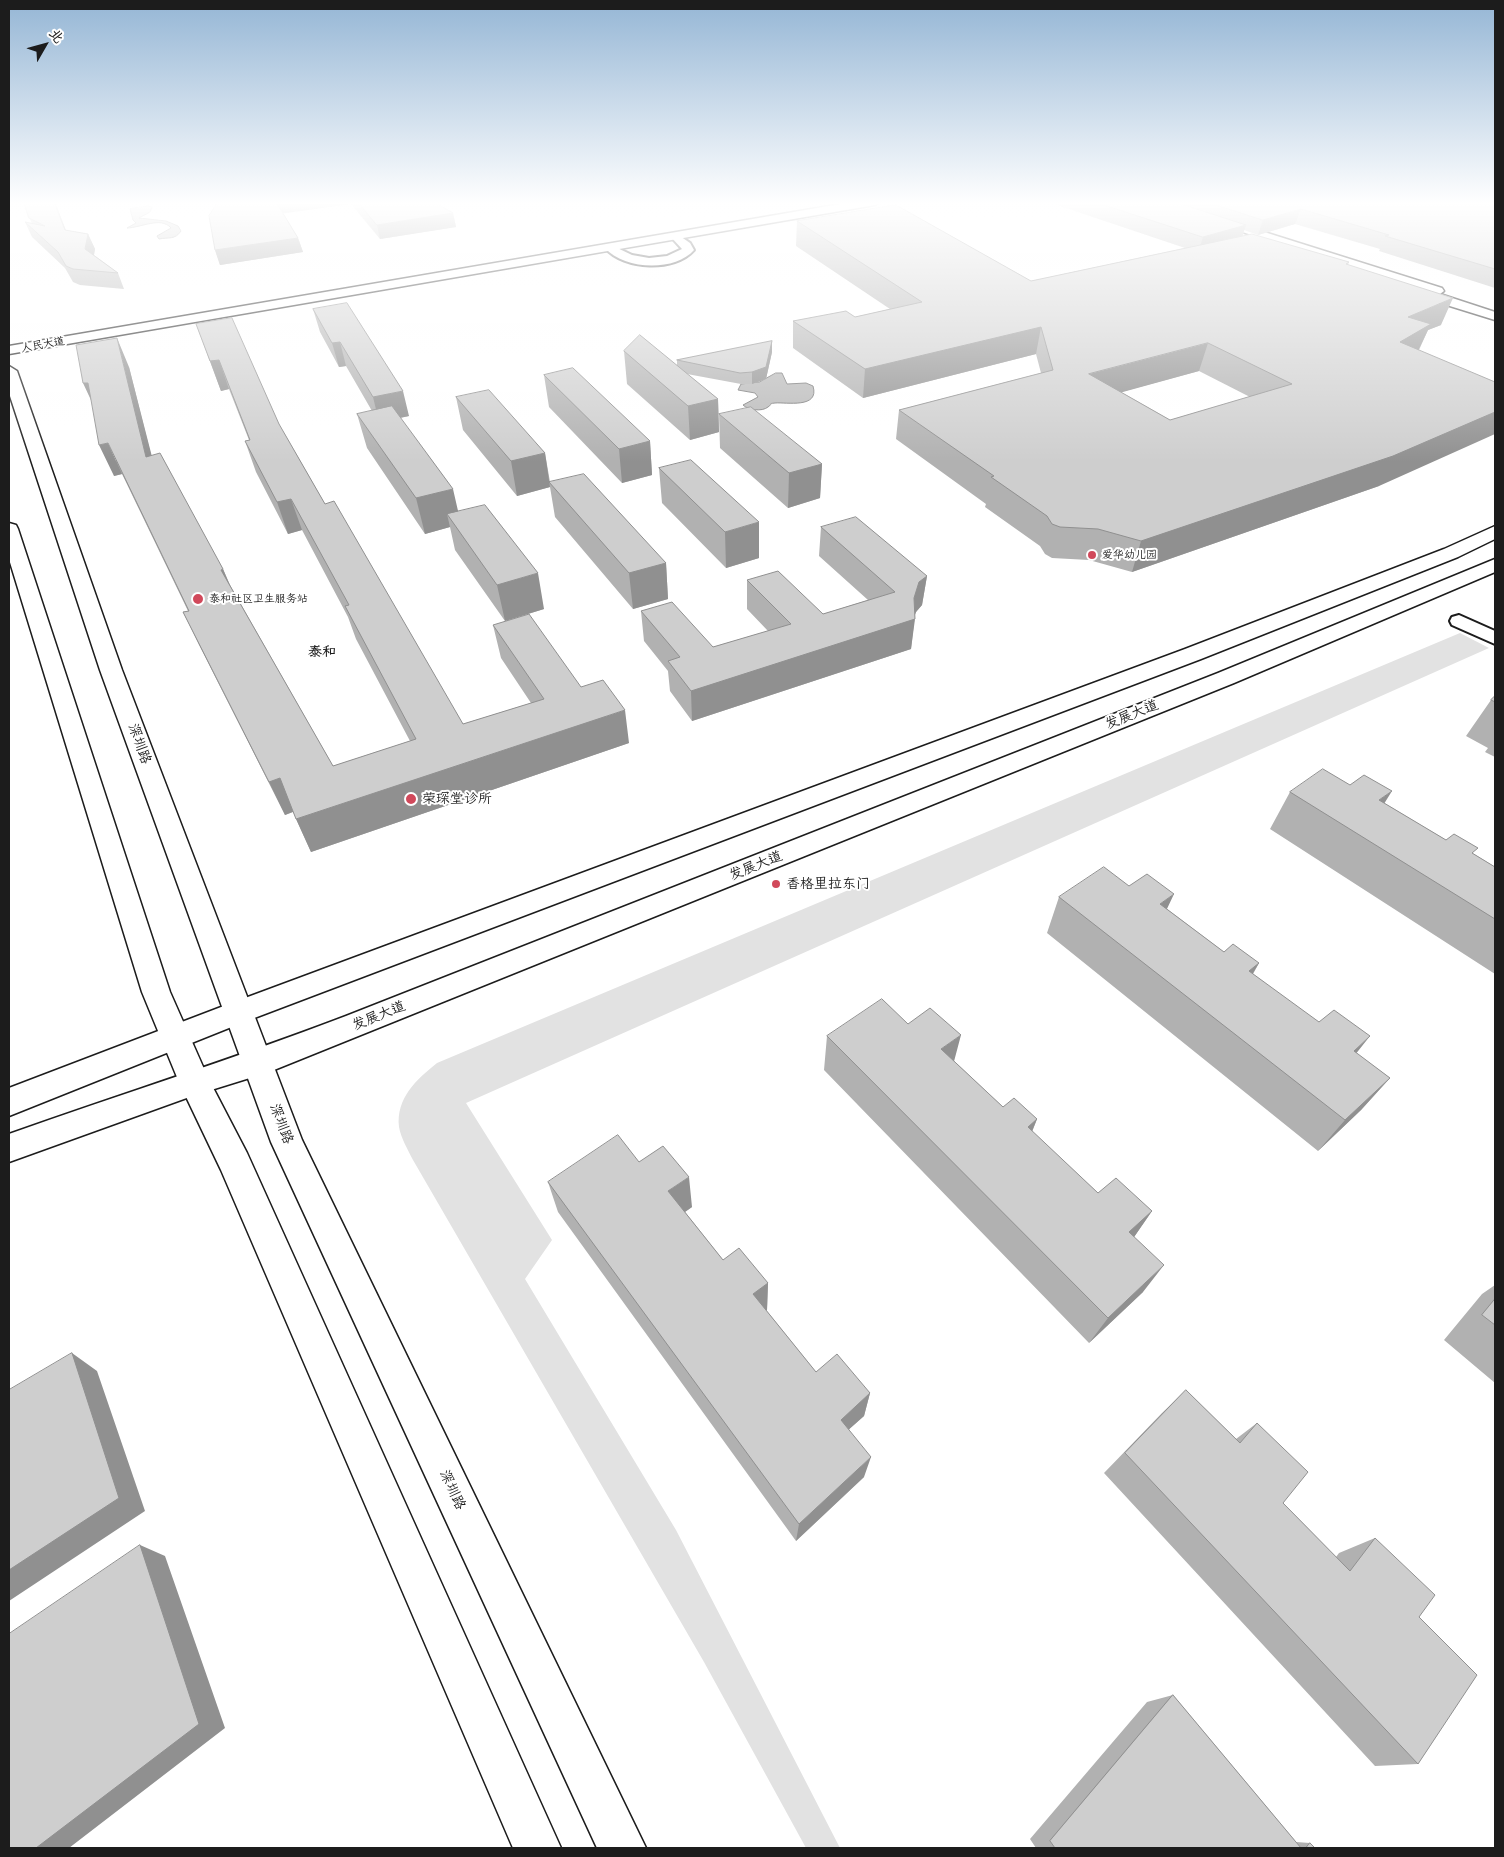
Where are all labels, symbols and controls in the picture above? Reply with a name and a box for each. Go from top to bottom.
north arrow [20,20,70,70]
text: 北 [45,25,68,47]
street label: 人民大道 [20,335,66,355]
place label: 爱华幼儿园 [1102,548,1157,562]
marker: 爱华幼儿园 [1086,549,1098,561]
marker: 泰和社区卫生服务站 [191,592,205,606]
place label: 泰和社区卫生服务站 [209,592,308,606]
district label: 泰和 [308,644,336,660]
street label: 发展大道 [1103,697,1161,733]
street label: 深圳路 [124,721,154,767]
place label: 荣琛堂诊所 [422,791,492,807]
marker: 荣琛堂诊所 [404,792,418,806]
street label: 发展大道 [727,848,785,884]
place label: 香格里拉东门 [786,876,870,892]
marker: 香格里拉东门 [770,878,782,890]
street label: 发展大道 [350,998,408,1034]
street label: 深圳路 [266,1101,296,1147]
street label: 深圳路 [436,1467,468,1513]

